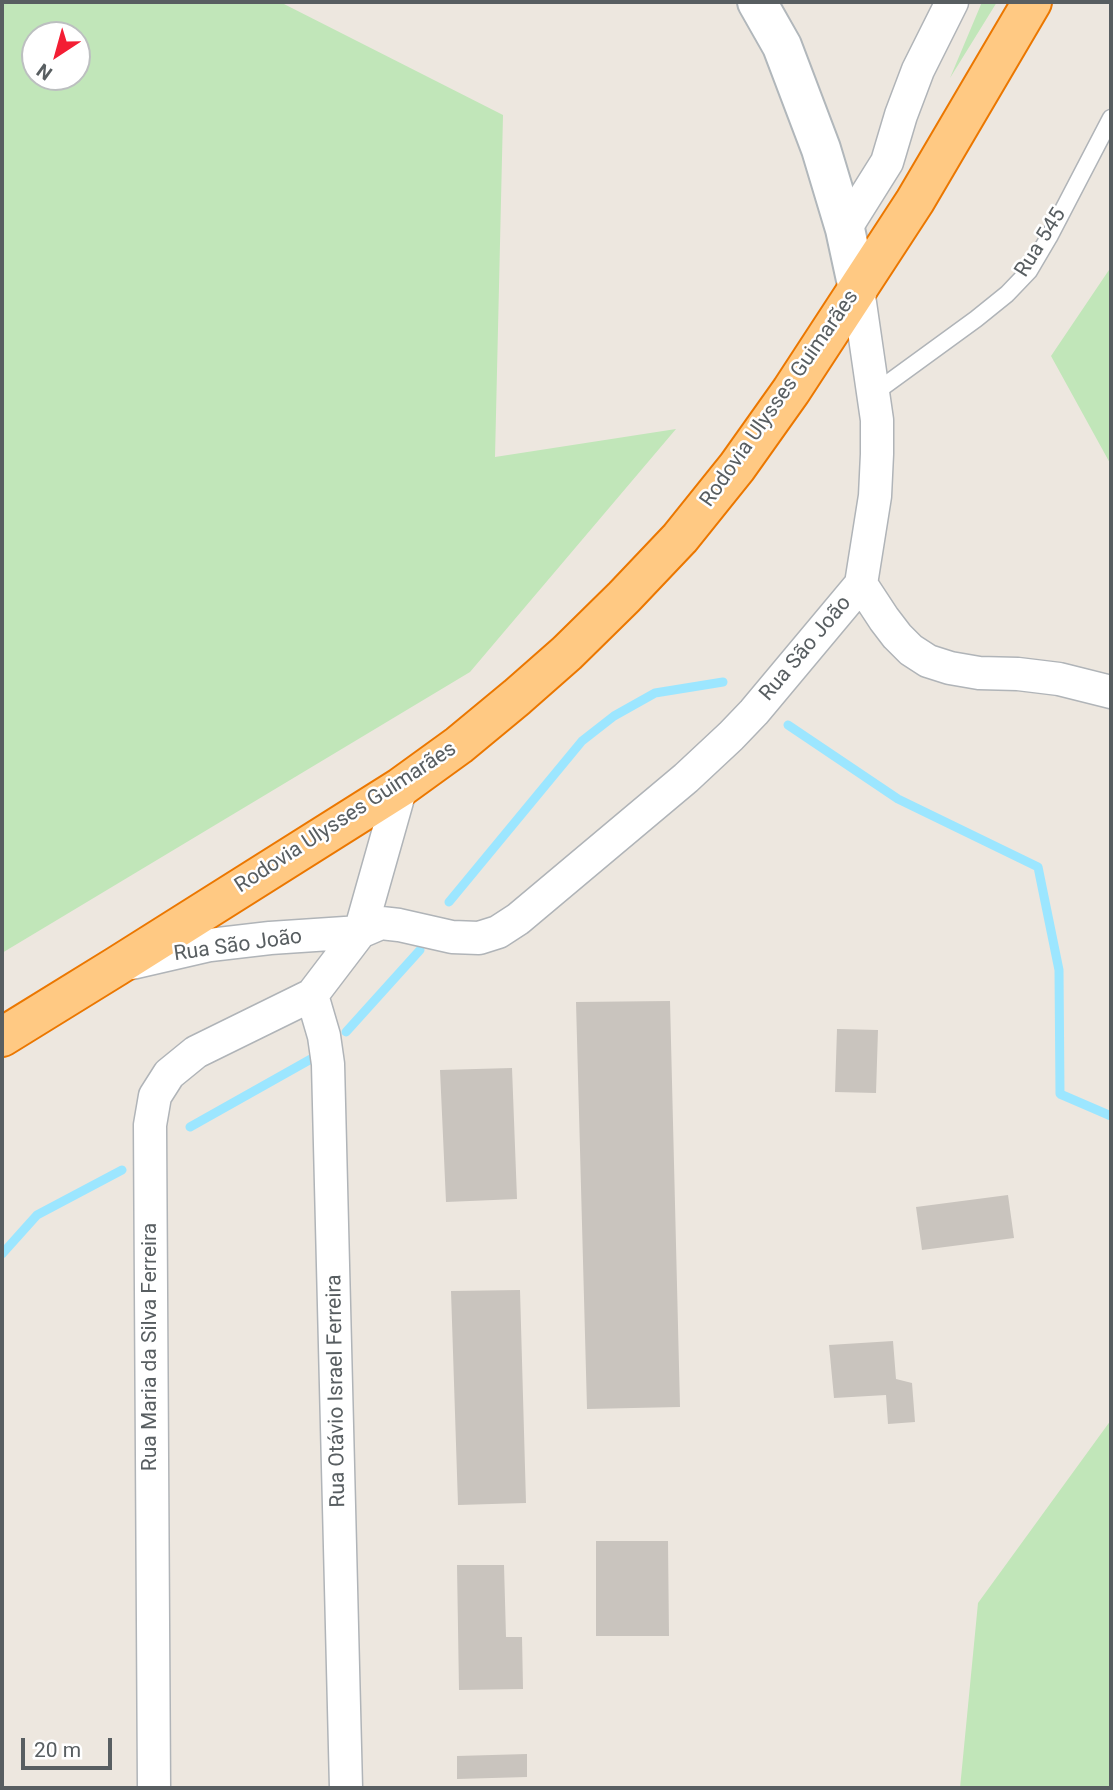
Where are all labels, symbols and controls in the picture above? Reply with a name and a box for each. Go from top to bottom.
north arrow [21,21,91,91]
text: N [32,59,57,85]
street label: Rua 545 [1010,204,1072,282]
street label: Rodovia Ulysses Guimarães [695,286,865,512]
street label: Rua São João [755,591,857,707]
street label: Rodovia Ulysses Guimarães [231,737,461,899]
street label: Rua São João [172,925,304,967]
street label: Rua Maria da Silva Ferreira [138,1223,164,1471]
street label: Rua Otávio Israel Ferreira [322,1274,352,1508]
scale bar [24,1724,116,1768]
text: 20 m [34,1738,81,1762]

